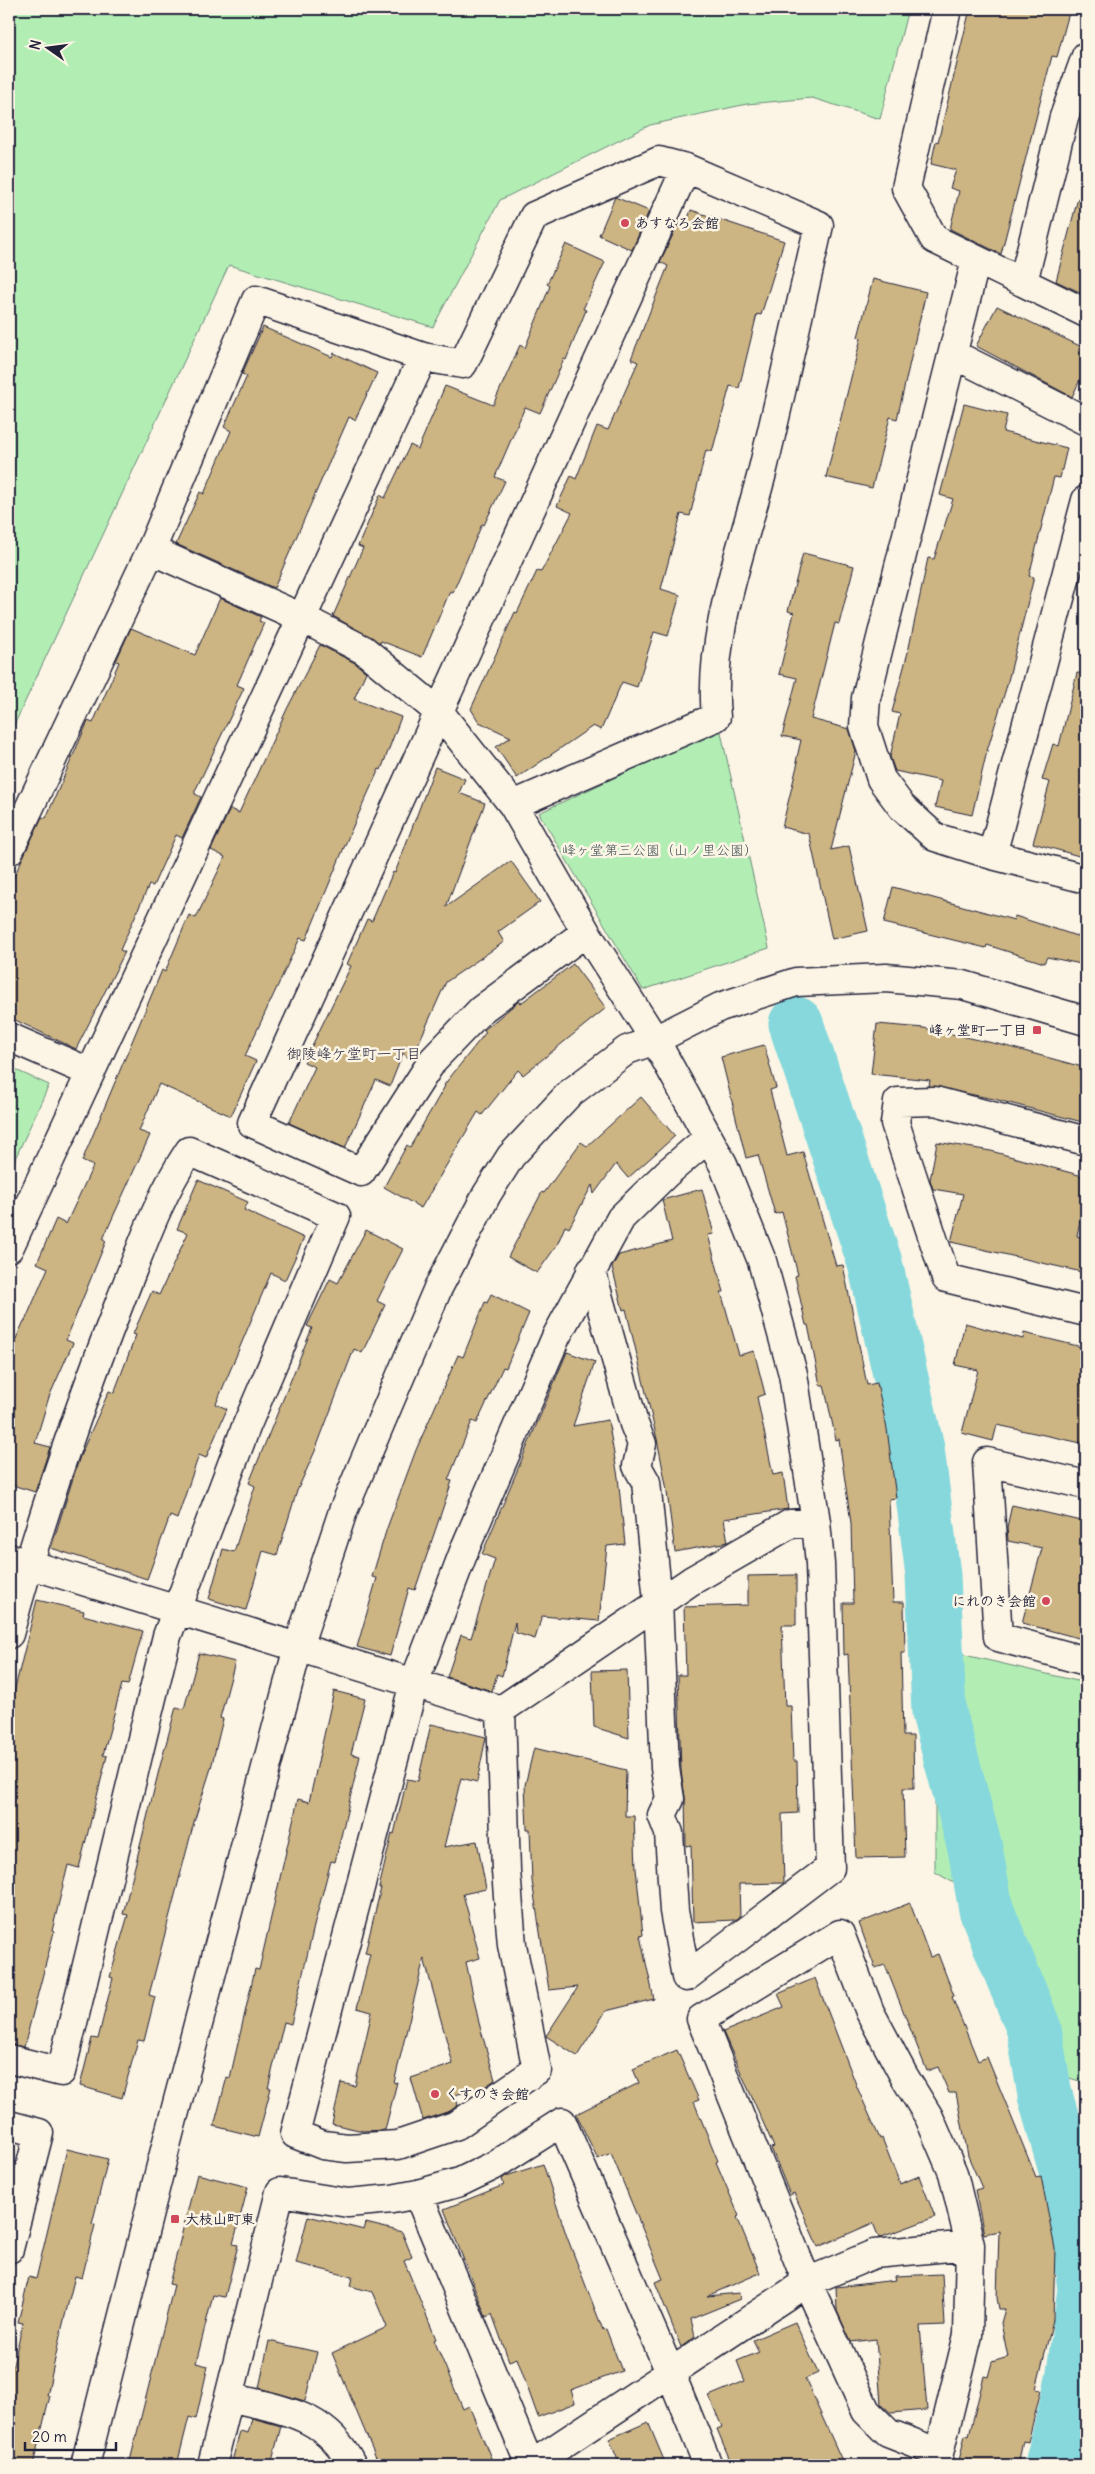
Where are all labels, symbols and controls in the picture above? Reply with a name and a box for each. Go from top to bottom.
north arrow [22,22,72,72]
text: N [25,38,45,52]
place label: あすなろ会館 [635,214,719,232]
marker: あすなろ会館 [619,217,631,229]
park label: 峰ヶ堂第三公園（山ノ里公園） [562,841,758,859]
place label: 峰ヶ堂町一丁目 [929,1021,1027,1039]
marker: 峰ヶ堂町一丁目 [1031,1024,1043,1036]
district label: 御陵峰ケ堂町一丁目 [286,1044,422,1063]
place label: にれのき会館 [952,1592,1036,1610]
marker: にれのき会館 [1040,1595,1052,1607]
place label: くすのき会館 [445,2085,529,2103]
marker: くすのき会館 [429,2088,441,2100]
place label: 大枝山町東 [185,2210,255,2228]
marker: 大枝山町東 [169,2213,181,2225]
scale bar [25,2419,116,2451]
text: 20 m [32,2427,67,2446]

